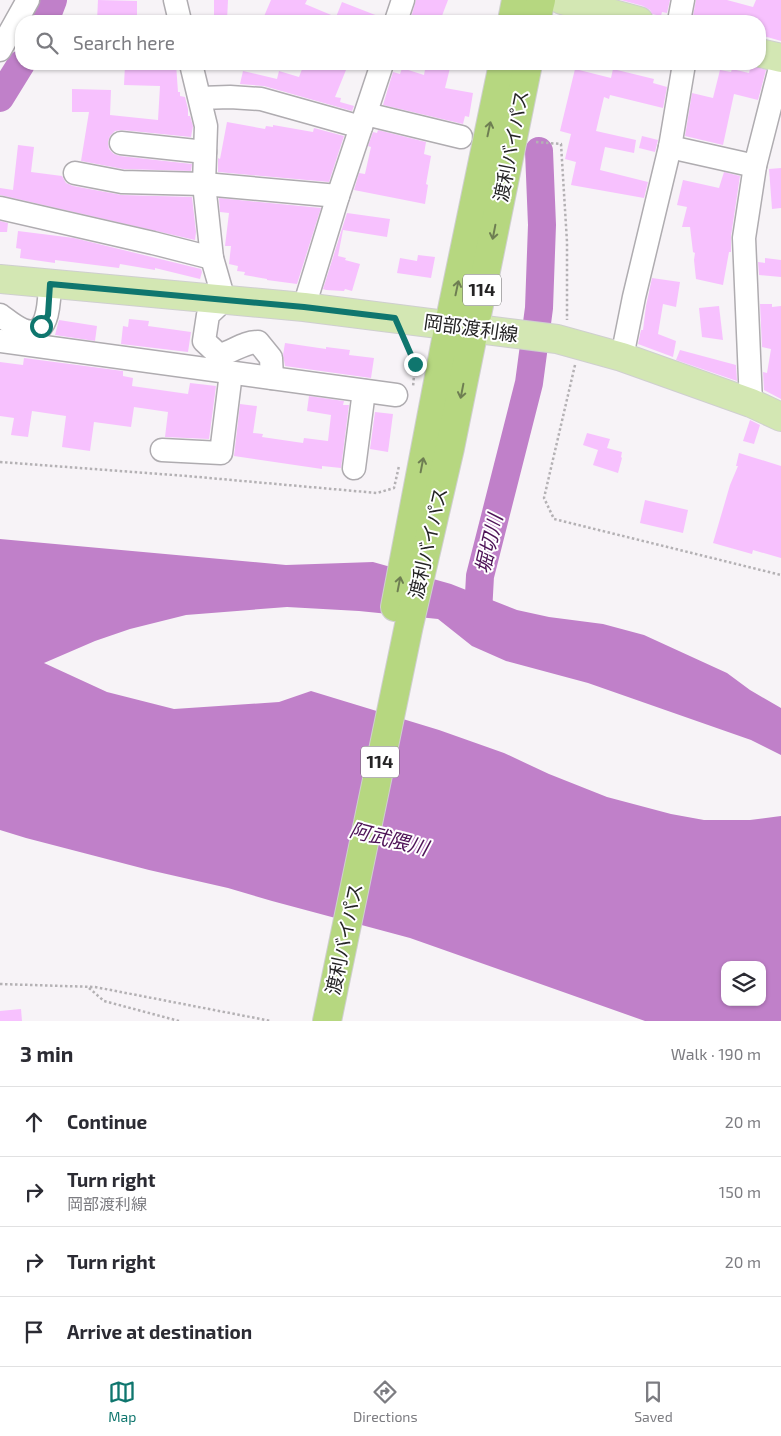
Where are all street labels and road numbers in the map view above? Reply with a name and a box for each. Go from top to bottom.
street label: 渡利バイパス [488,88,533,204]
road number: 114 [463,274,501,306]
street label: 岡部渡利線 [422,310,520,346]
street label: 渡利バイパス [404,485,451,601]
road number: 114 [361,746,399,778]
street label: 渡利バイパス [320,881,367,997]

